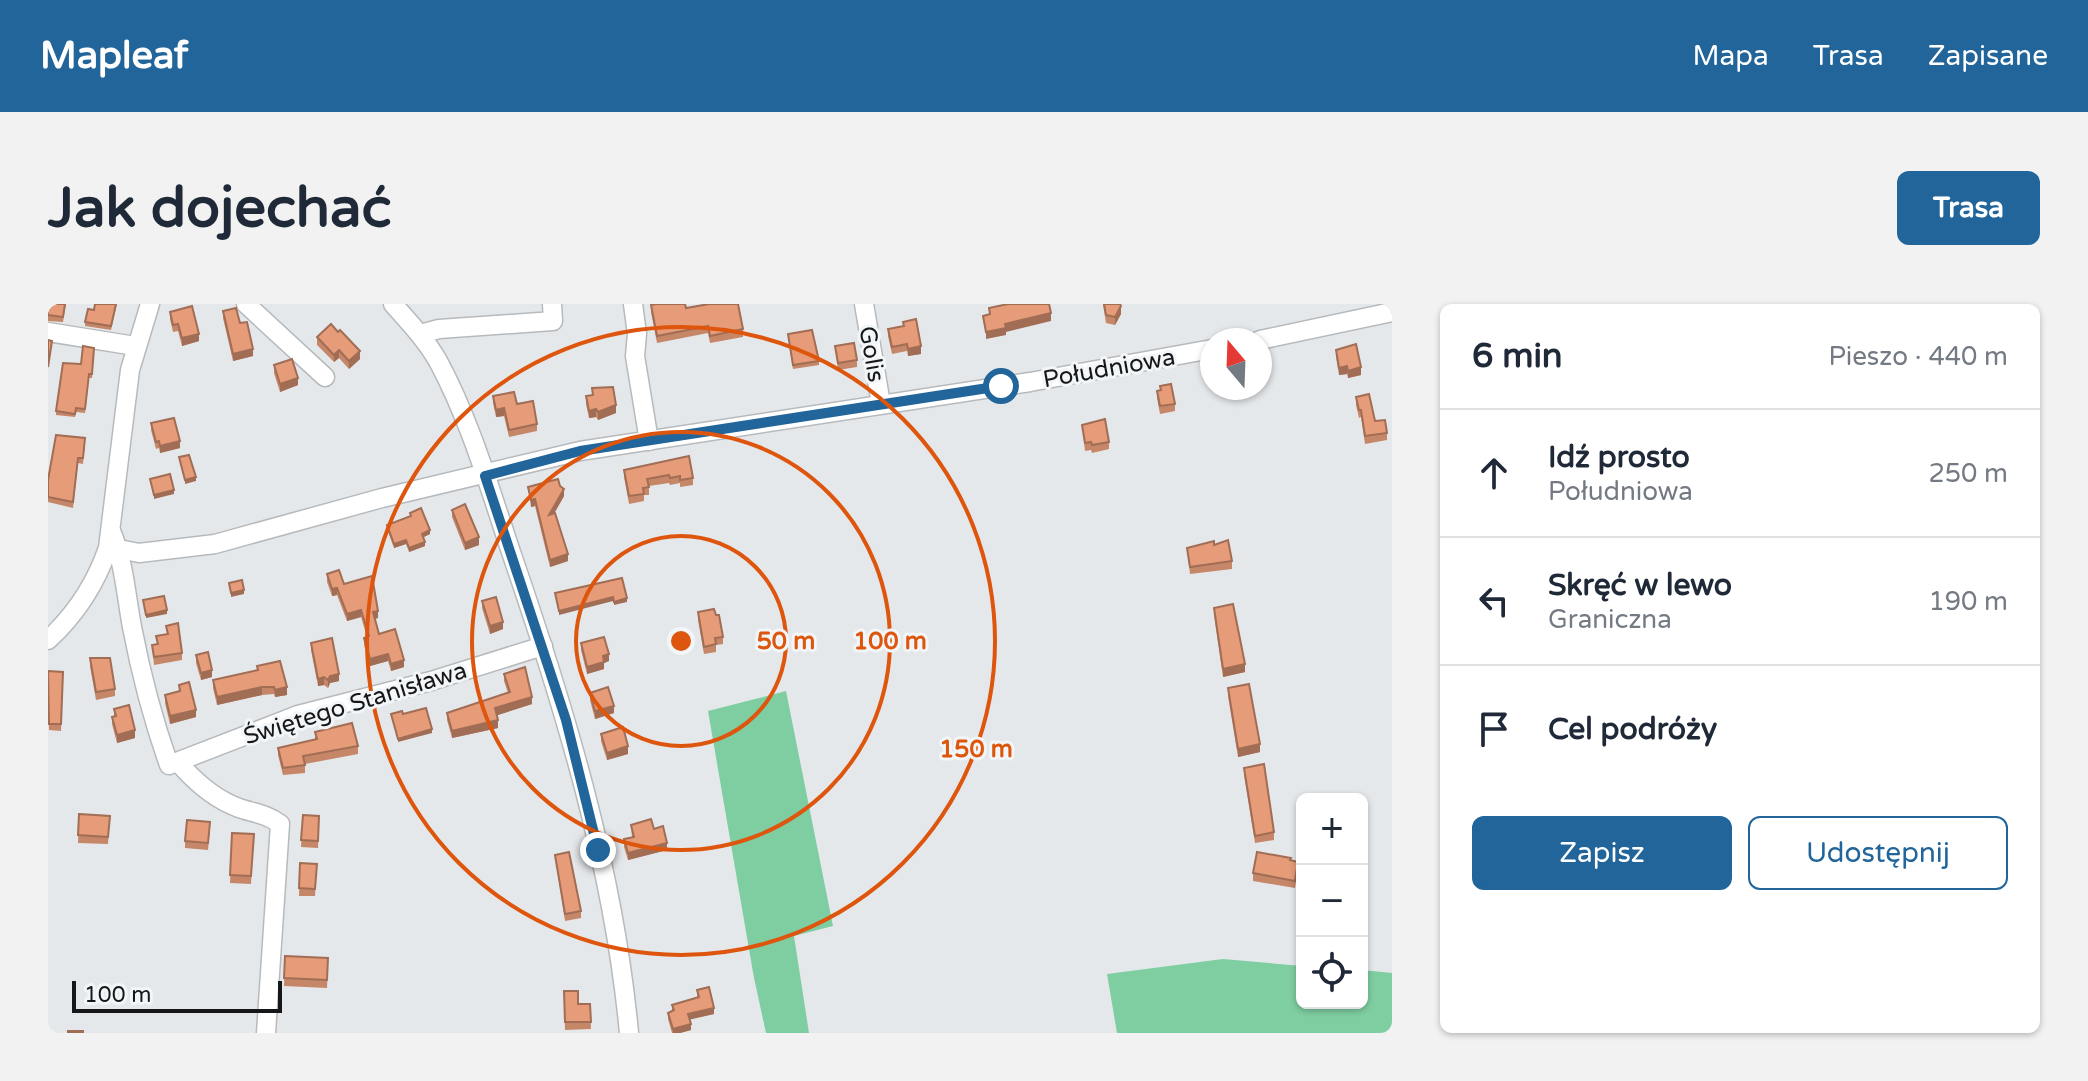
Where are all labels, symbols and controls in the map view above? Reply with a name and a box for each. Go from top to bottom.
text: Mapleaf [40,33,188,79]
text: Mapa [1692,39,1769,73]
text: Trasa [1813,39,1884,73]
text: Zapisane [1928,39,2048,73]
button: Trasa [1897,171,2040,245]
text: Jak dojechać [48,175,391,242]
street label: Golis [852,324,891,384]
north arrow [1200,328,1272,400]
text: 6 min [1472,336,1563,377]
text: Pieszo · 440 m [1828,341,2008,372]
street label: Południowa [1041,343,1177,394]
route start [983,368,1019,404]
text: Idź prosto [1548,439,1690,476]
icon: ahead [1472,451,1516,495]
text: 250 m [1928,458,2008,489]
text: Południowa [1548,476,1693,507]
text: Skręć w lewo [1548,567,1732,604]
icon: left [1472,579,1516,623]
text: 190 m [1928,586,2008,617]
text: Graniczna [1548,604,1672,635]
centre of rings [667,627,695,655]
text: 50 m [757,627,815,656]
text: 100 m [853,627,927,656]
street label: Świętego Stanisława [240,655,470,751]
icon: arrive [1472,707,1516,751]
text: Cel podróży [1548,711,1717,748]
text: 150 m [939,735,1013,764]
map controls [1296,793,1368,1009]
button: + [1296,793,1368,865]
button: Zapisz [1472,816,1732,890]
button: Udostępnij [1748,816,2008,890]
route end [580,832,616,868]
button: − [1296,865,1368,937]
button: locate [1296,937,1368,1009]
scale bar [72,977,282,1013]
text: 100 m [84,982,151,1008]

